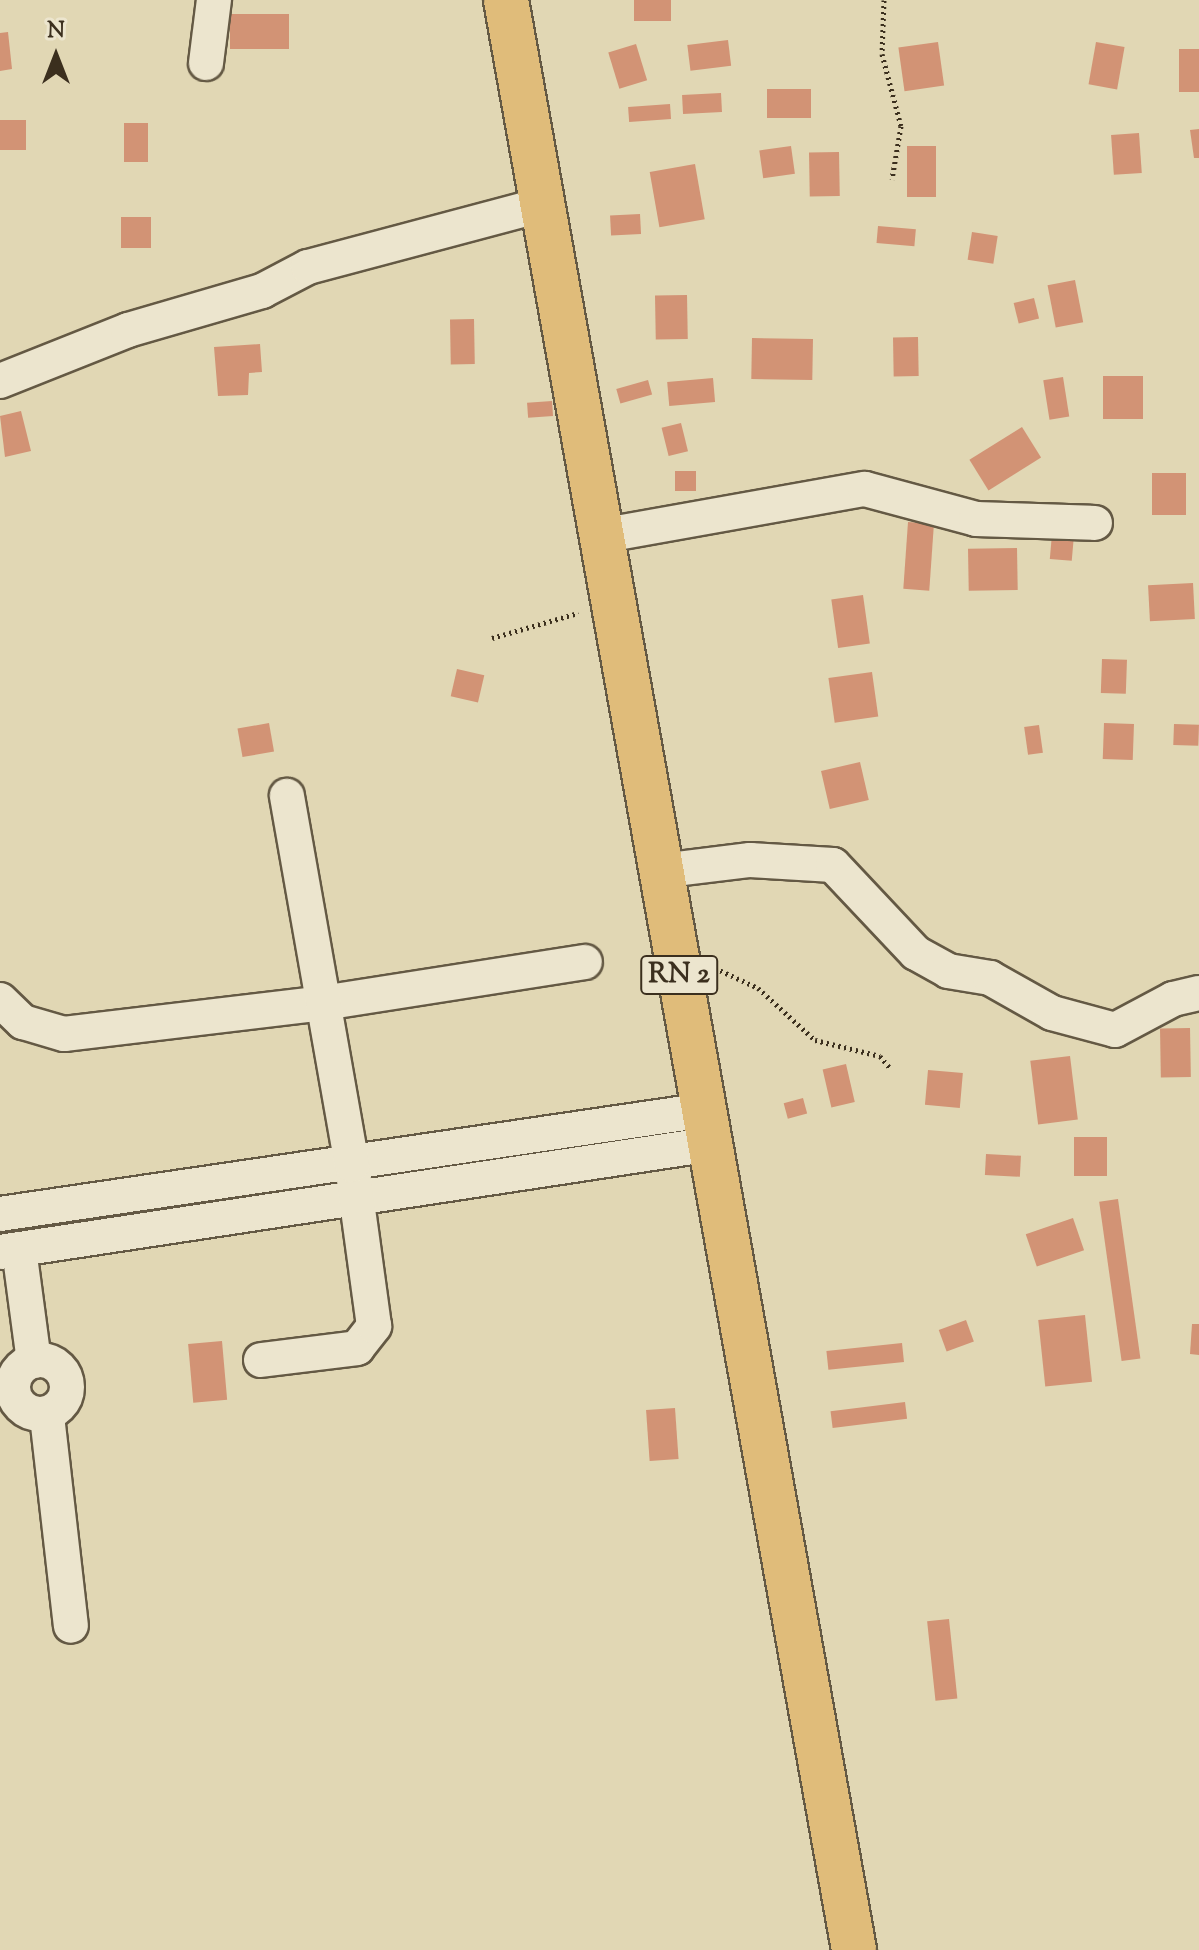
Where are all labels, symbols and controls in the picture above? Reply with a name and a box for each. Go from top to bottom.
north arrow [16,16,96,96]
text: N [47,16,65,48]
road number: RN 2 [639,951,719,999]

